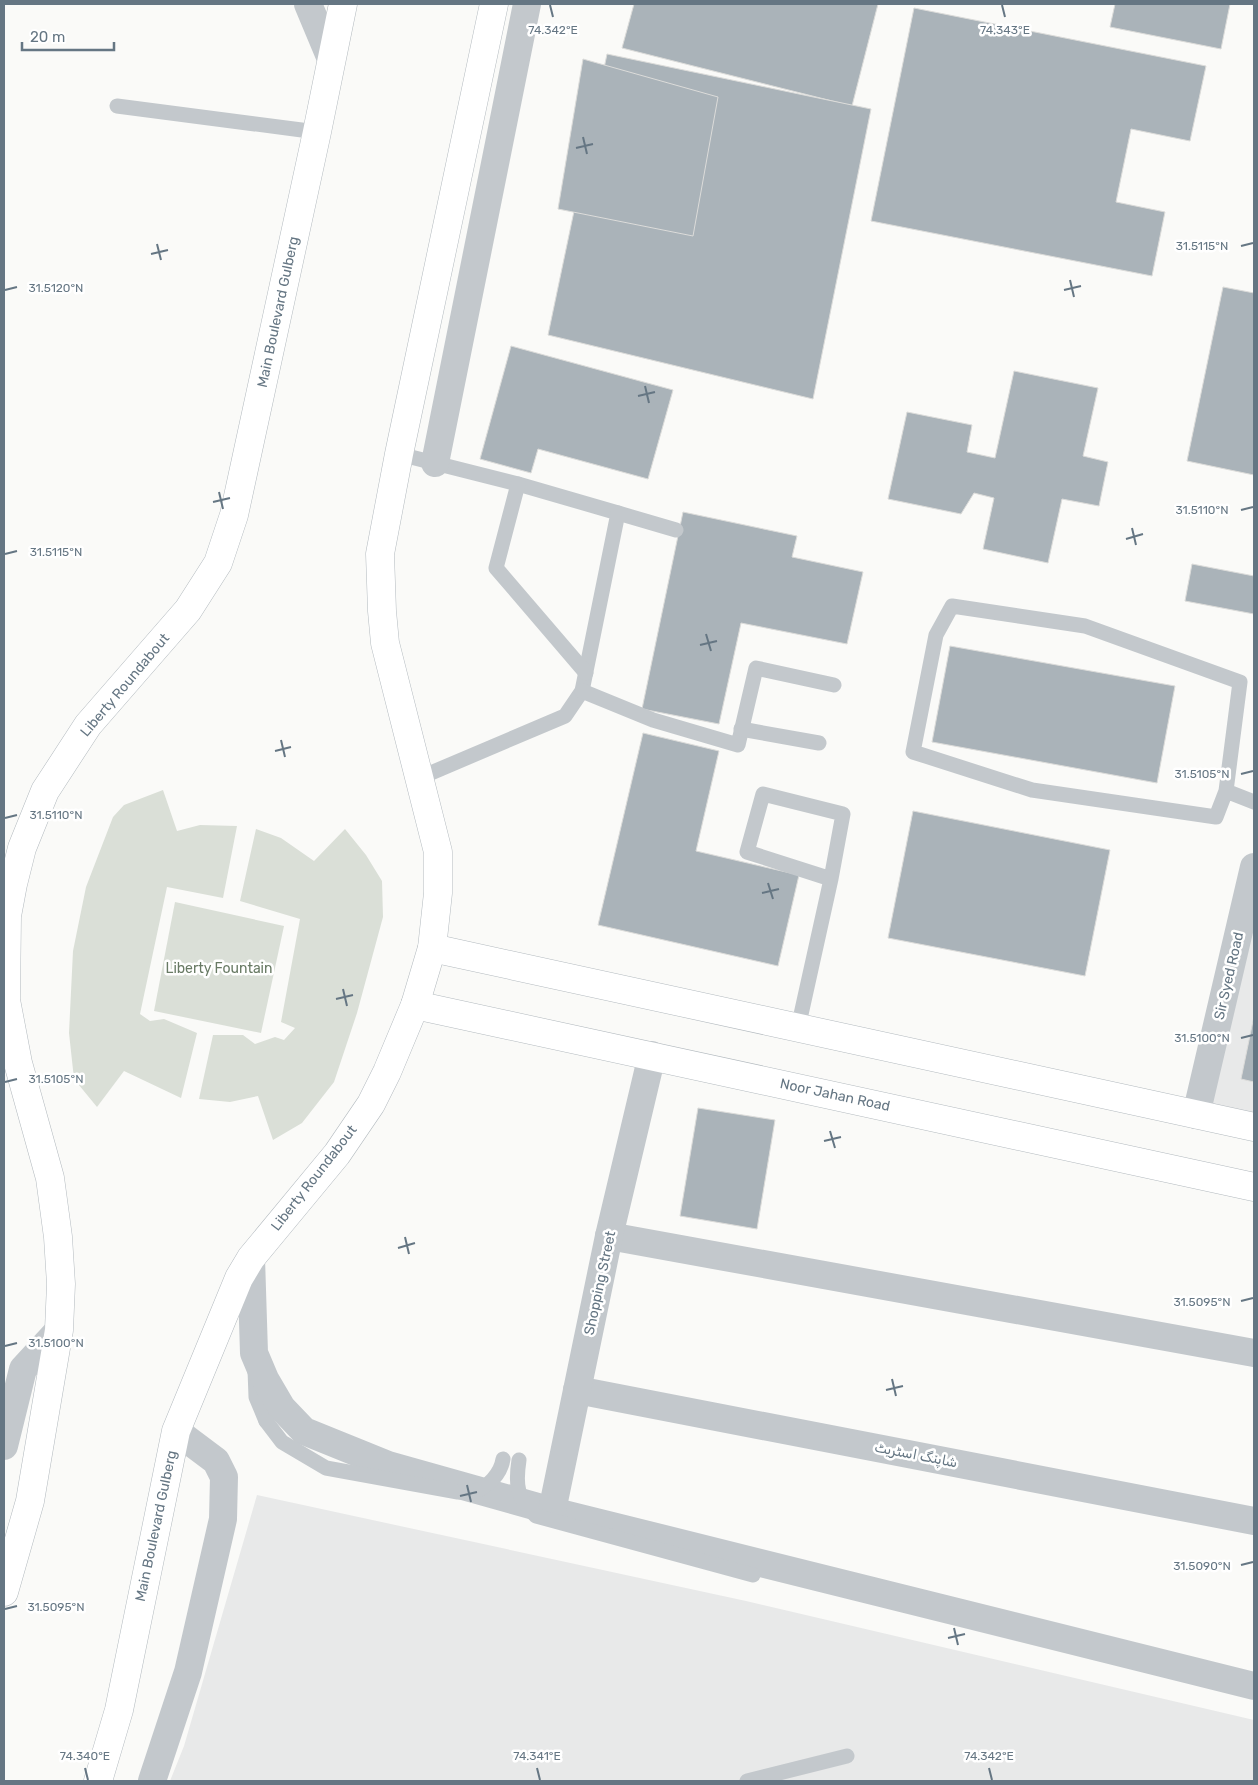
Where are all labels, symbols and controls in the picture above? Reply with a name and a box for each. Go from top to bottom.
scale bar [22,20,115,52]
text: 74.342°E [528,23,578,37]
text: 74.343°E [980,23,1030,37]
text: 20 m [30,28,65,46]
street label: Main Boulevard Gulberg [254,235,302,389]
text: 31.5115°N [1176,239,1228,253]
text: 31.5120°N [29,281,83,295]
text: 31.5110°N [1176,503,1229,517]
text: 31.5115°N [30,545,82,559]
street label: Liberty Roundabout [77,630,173,740]
text: 31.5105°N [1175,767,1229,781]
text: 31.5110°N [30,808,83,822]
street label: Sir Syed Road [1211,930,1247,1022]
park label: Liberty Fountain [166,960,272,977]
text: 31.5100°N [1174,1031,1230,1045]
text: 31.5105°N [29,1072,83,1086]
street label: Noor Jahan Road [778,1075,892,1115]
street label: Liberty Roundabout [267,1121,361,1234]
street label: Shopping Street [581,1229,619,1337]
text: 31.5095°N [1173,1295,1231,1309]
text: 31.5100°N [28,1336,84,1350]
street label: شاپنگ اسٹریٹ [873,1439,959,1472]
street label: Main Boulevard Gulberg [132,1449,180,1603]
text: 31.5090°N [1173,1559,1231,1573]
text: 31.5095°N [27,1600,85,1614]
text: 74.340°E [60,1749,110,1763]
text: 74.341°E [513,1749,561,1763]
text: 74.342°E [964,1749,1014,1763]

